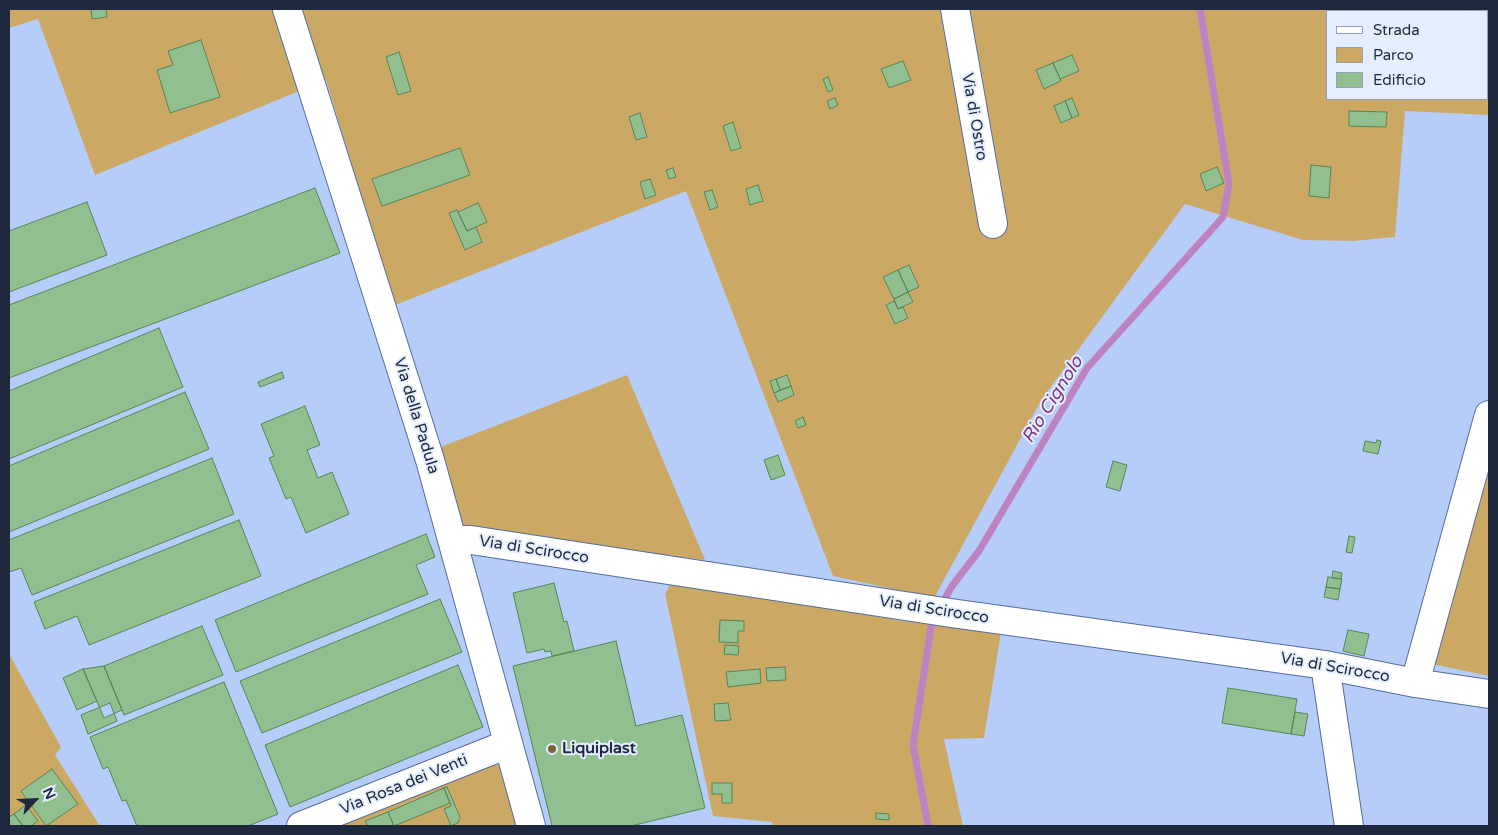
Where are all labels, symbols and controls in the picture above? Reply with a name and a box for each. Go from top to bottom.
legend [1326,10,1488,100]
text: Strada [1373,21,1420,39]
text: Parco [1373,46,1414,64]
text: Edificio [1373,71,1426,89]
street label: Via di Ostro [957,72,991,162]
water label: Rio Cignolo [1018,352,1088,448]
street label: Via della Padula [389,356,443,476]
street label: Via di Scirocco [478,532,590,568]
street label: Via di Scirocco [878,592,990,628]
street label: Via di Scirocco [1279,649,1391,687]
place label: Liquiplast [562,739,636,759]
marker: Liquiplast [546,743,558,755]
street label: Via Rosa dei Venti [337,751,471,819]
north arrow [10,775,60,825]
text: N [39,785,59,802]

